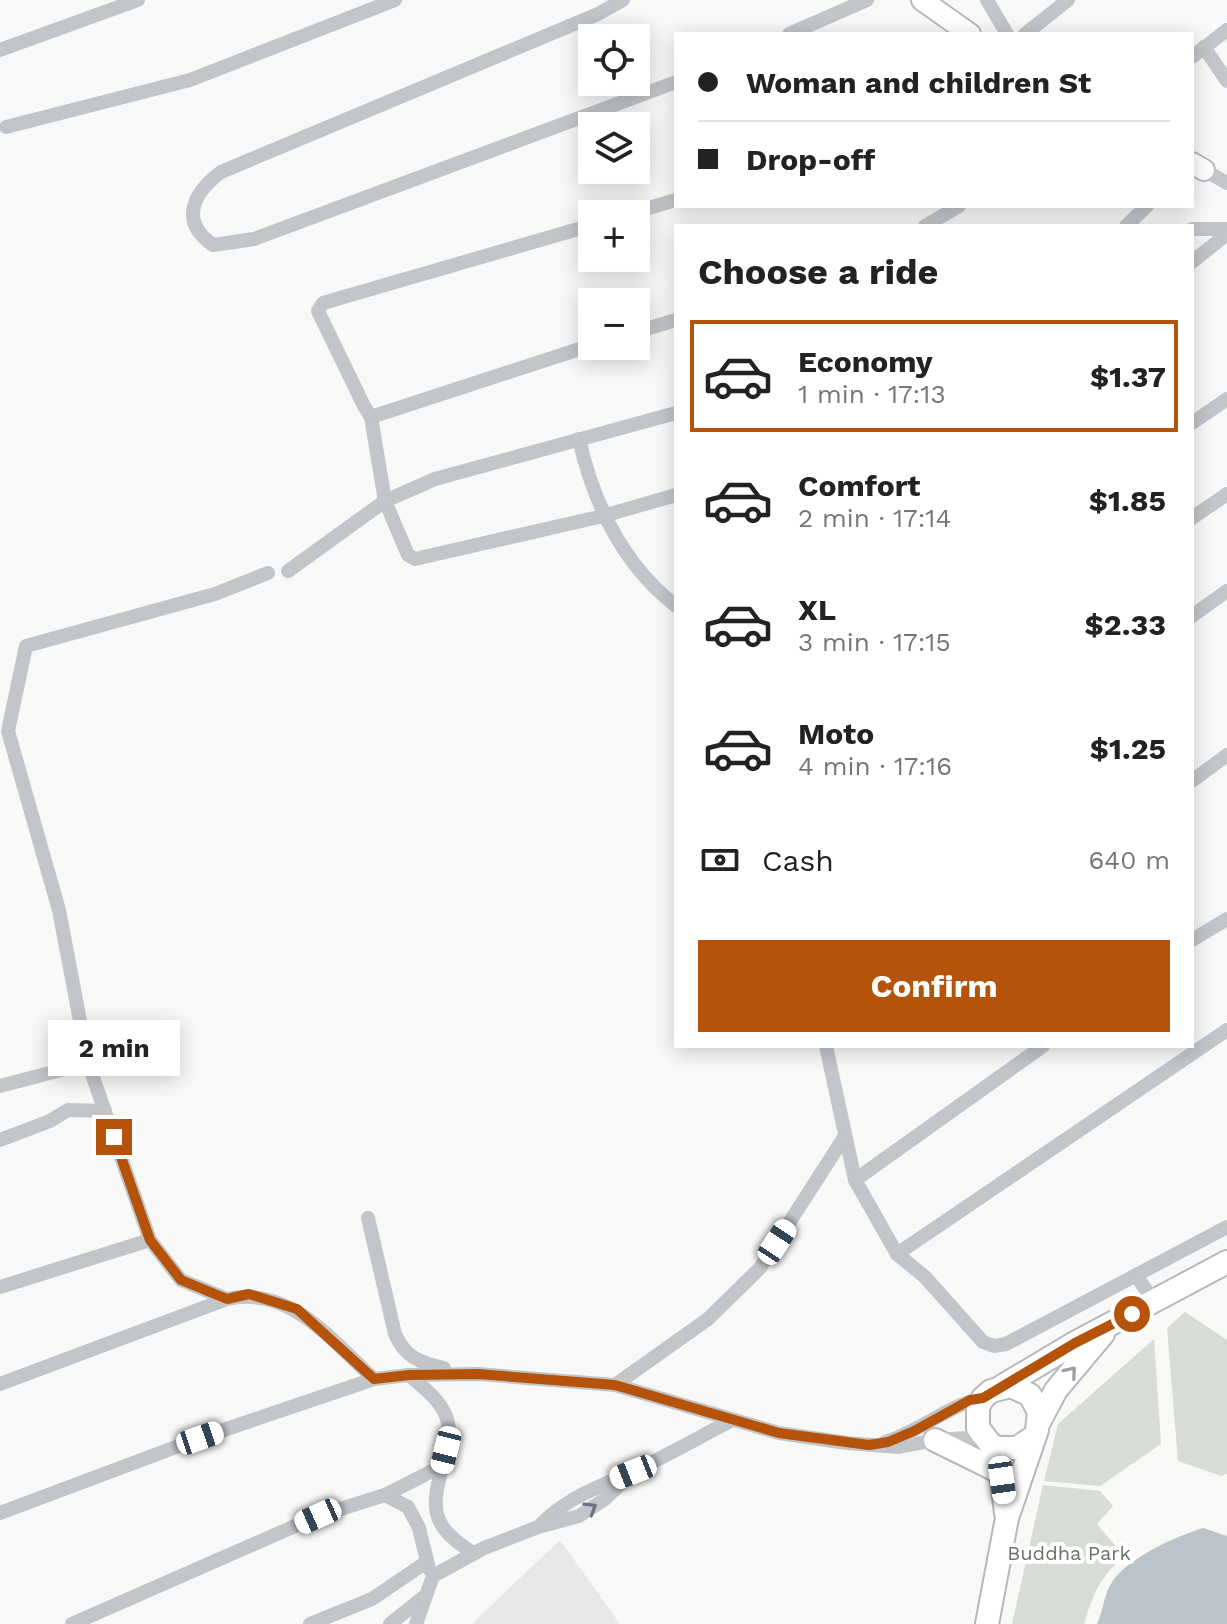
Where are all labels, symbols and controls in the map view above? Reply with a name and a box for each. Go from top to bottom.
map controls [578,24,650,360]
button: locate [578,24,650,96]
text: Woman and children St [746,65,1091,100]
button: layers [578,112,650,184]
text: Drop-off [746,142,875,177]
button: + [578,200,650,272]
text: Choose a ride [698,251,938,293]
button: − [578,288,650,360]
icon: car [702,340,774,412]
text: Economy [798,344,933,379]
text: $1.37 [1090,359,1166,394]
text: 1 min · 17:13 [798,379,946,409]
icon: car [702,464,774,536]
text: Comfort [798,468,920,503]
text: $1.85 [1089,483,1166,518]
text: 2 min · 17:14 [798,503,951,533]
icon: car [702,588,774,660]
text: XL [798,592,836,627]
text: $2.33 [1085,607,1166,642]
text: 3 min · 17:15 [798,627,951,657]
icon: car [702,712,774,784]
text: Moto [798,716,874,751]
text: $1.25 [1090,731,1166,766]
text: 4 min · 17:16 [798,751,952,781]
icon: cash [698,838,742,882]
text: Cash [762,843,834,878]
text: 640 m [1088,845,1170,875]
button: Confirm [698,940,1170,1032]
callout: 2 min [48,1021,180,1077]
text: 2 min [78,1033,150,1063]
route end [96,1119,132,1155]
car [754,1215,800,1269]
route start [1114,1296,1150,1332]
one-way arrow [1061,1367,1076,1382]
car [173,1419,227,1457]
car [429,1424,463,1476]
car [606,1452,660,1492]
car [987,1455,1017,1505]
car [291,1495,345,1537]
one-way arrow [582,1503,596,1518]
park label: Buddha Park [1007,1541,1131,1565]

